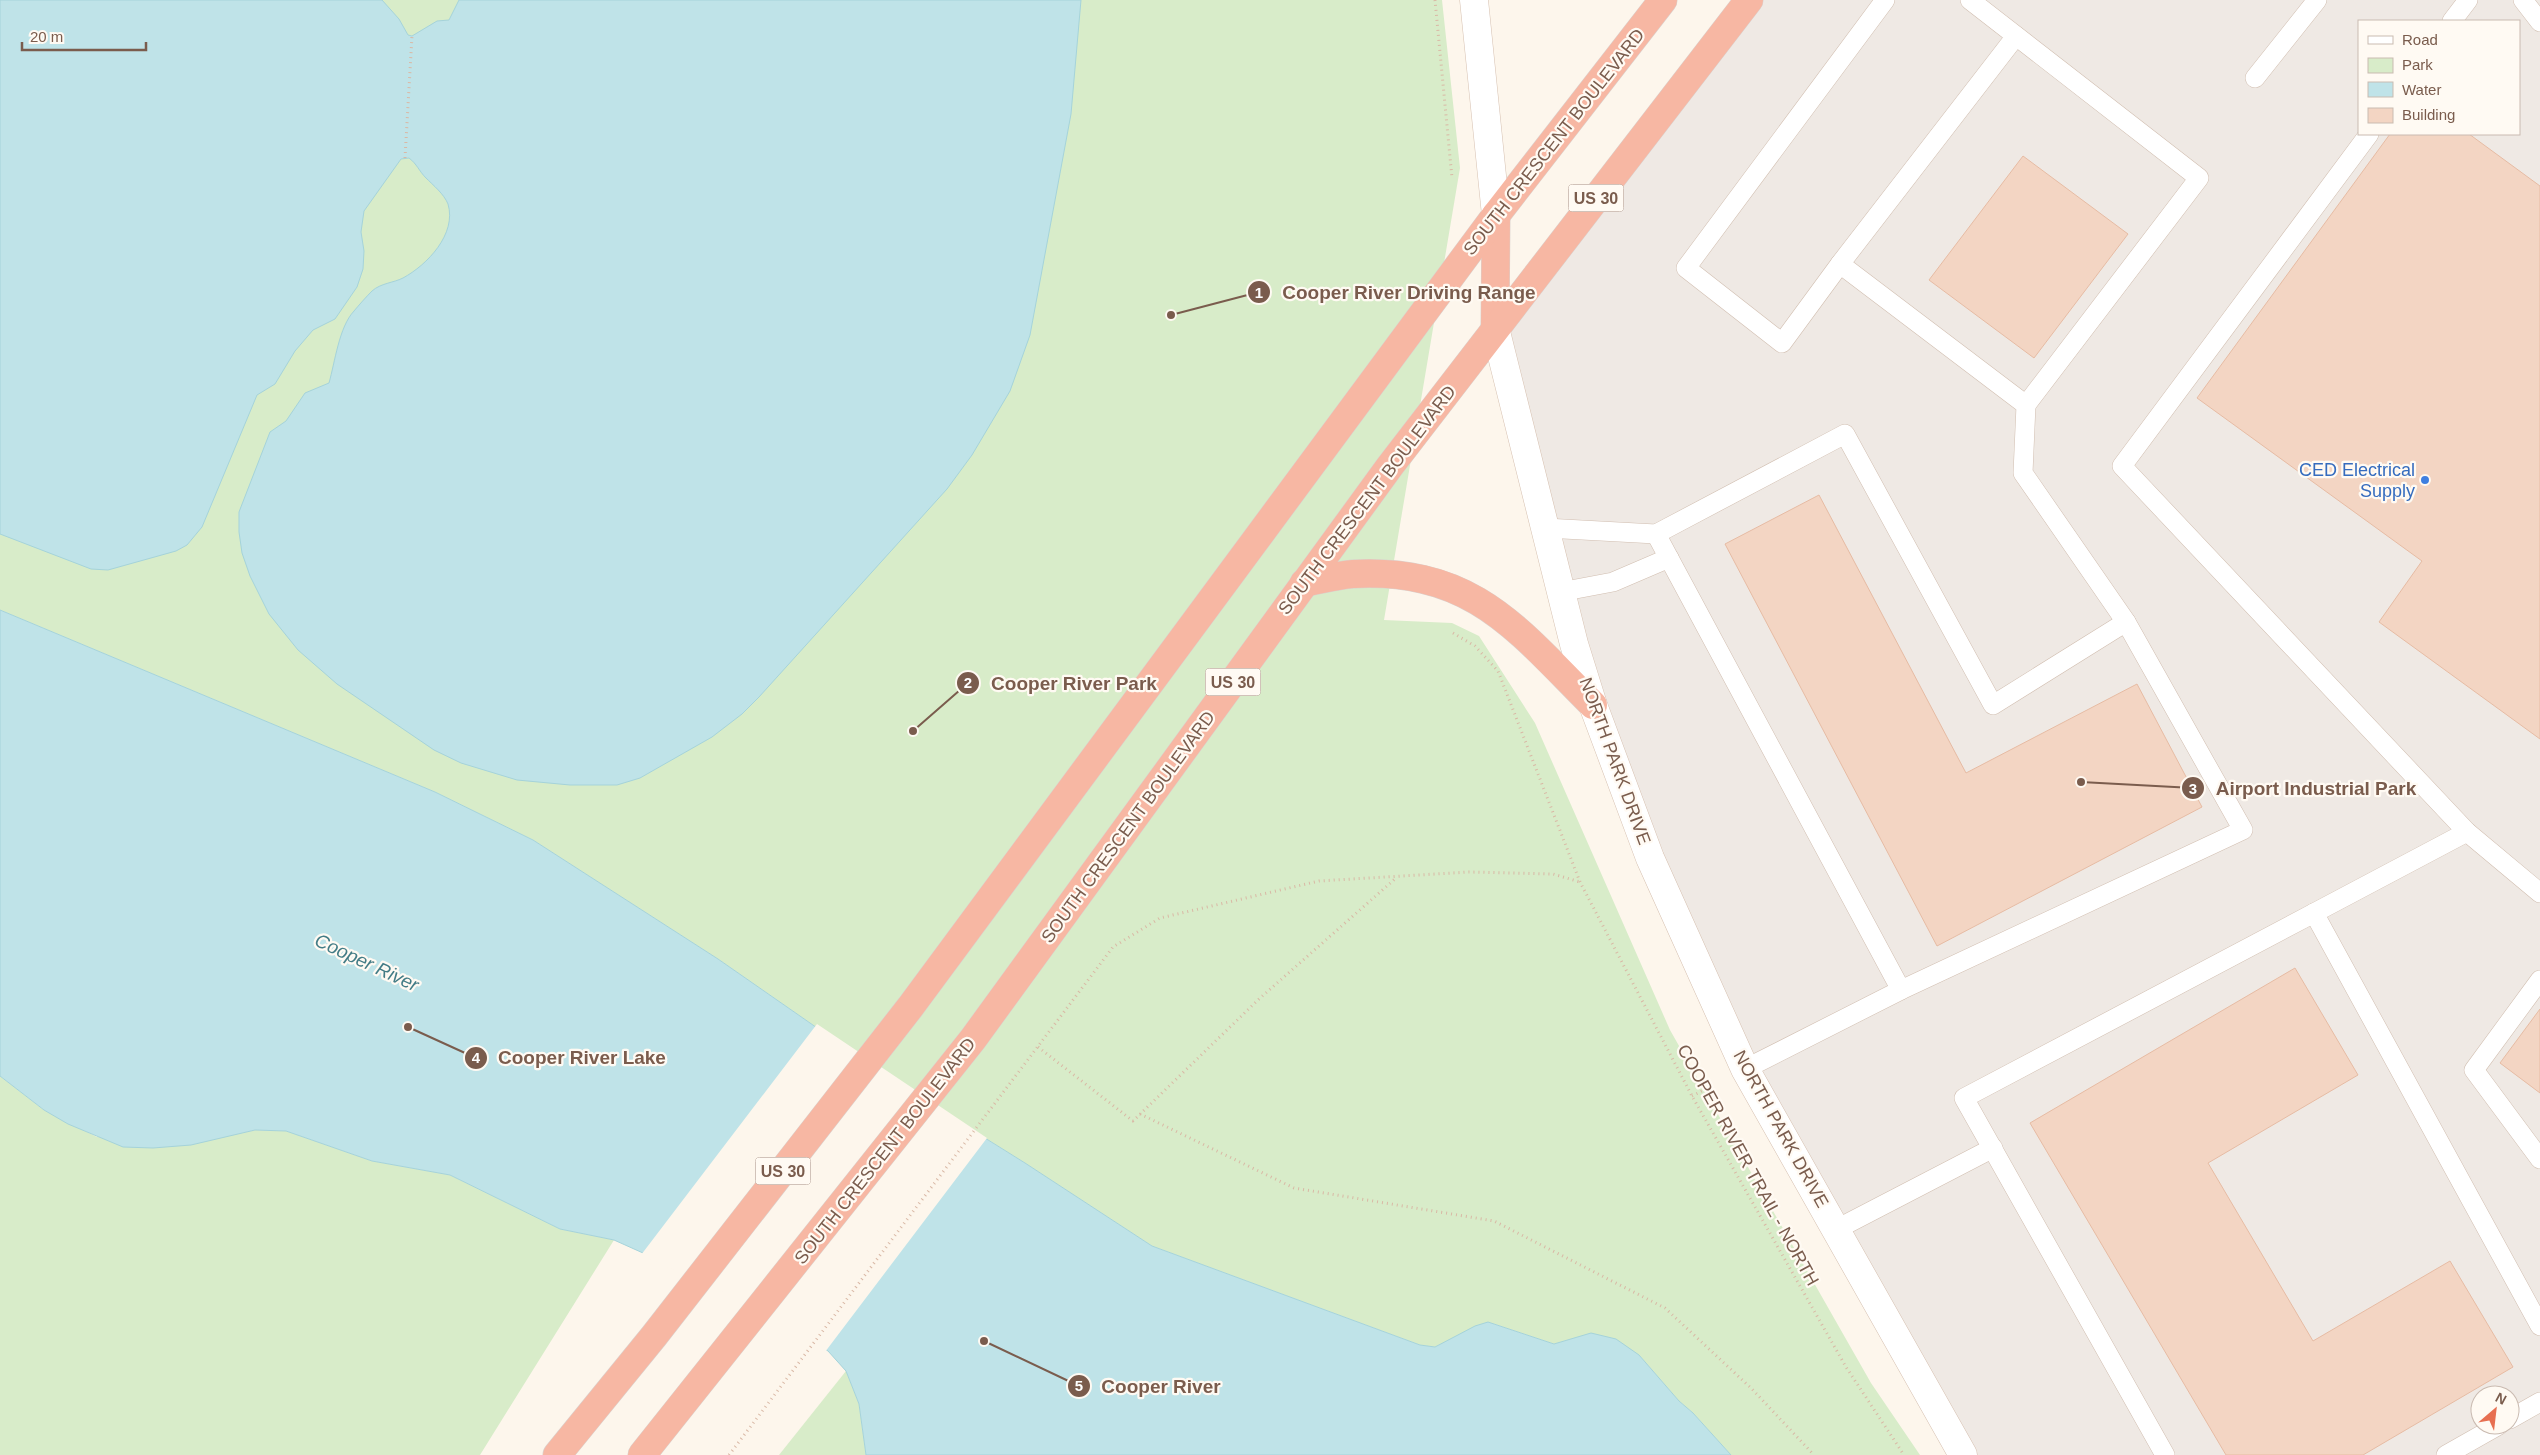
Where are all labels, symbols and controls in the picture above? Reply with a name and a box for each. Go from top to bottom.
scale bar [22,20,146,52]
legend [2358,20,2520,135]
street label: SOUTH CRESCENT BOULEVARD [1459,25,1649,259]
text: 20 m [30,28,63,45]
text: Road [2402,31,2438,48]
text: Park [2402,56,2433,73]
text: Water [2402,81,2441,98]
text: Building [2402,106,2455,123]
road number: US 30 [1568,184,1624,212]
callout: Cooper River Driving Range [1247,275,1545,309]
text: Cooper River Driving Range [1282,282,1536,303]
text: 1 [1255,284,1263,301]
street label: SOUTH CRESCENT BOULEVARD [1274,382,1460,618]
place label: CED Electrical Supply [2299,460,2415,501]
marker: CED Electrical Supply [2419,474,2431,486]
callout: Cooper River Park [956,666,1167,700]
road number: US 30 [1206,669,1260,696]
text: Cooper River Park [991,673,1157,694]
text: 2 [964,674,972,691]
street label: NORTH PARK DRIVE [1575,675,1655,847]
street label: SOUTH CRESCENT BOULEVARD [1037,707,1219,947]
callout: Airport Industrial Park [2180,771,2426,805]
text: Airport Industrial Park [2216,778,2417,799]
text: 3 [2189,780,2197,797]
water label: Cooper River [312,929,423,996]
street label: SOUTH CRESCENT BOULEVARD [790,1034,980,1268]
callout: Cooper River Lake [463,1041,676,1075]
street label: COOPER RIVER TRAIL - NORTH [1673,1041,1823,1289]
text: Cooper River Lake [498,1047,666,1068]
street label: NORTH PARK DRIVE [1729,1047,1833,1211]
text: 4 [472,1049,481,1066]
road number: US 30 [756,1158,810,1184]
callout: Cooper River [1066,1369,1231,1403]
text: Cooper River [1101,1376,1221,1397]
text: 5 [1075,1377,1083,1394]
north arrow [2470,1385,2520,1435]
text: N [2493,1389,2509,1408]

